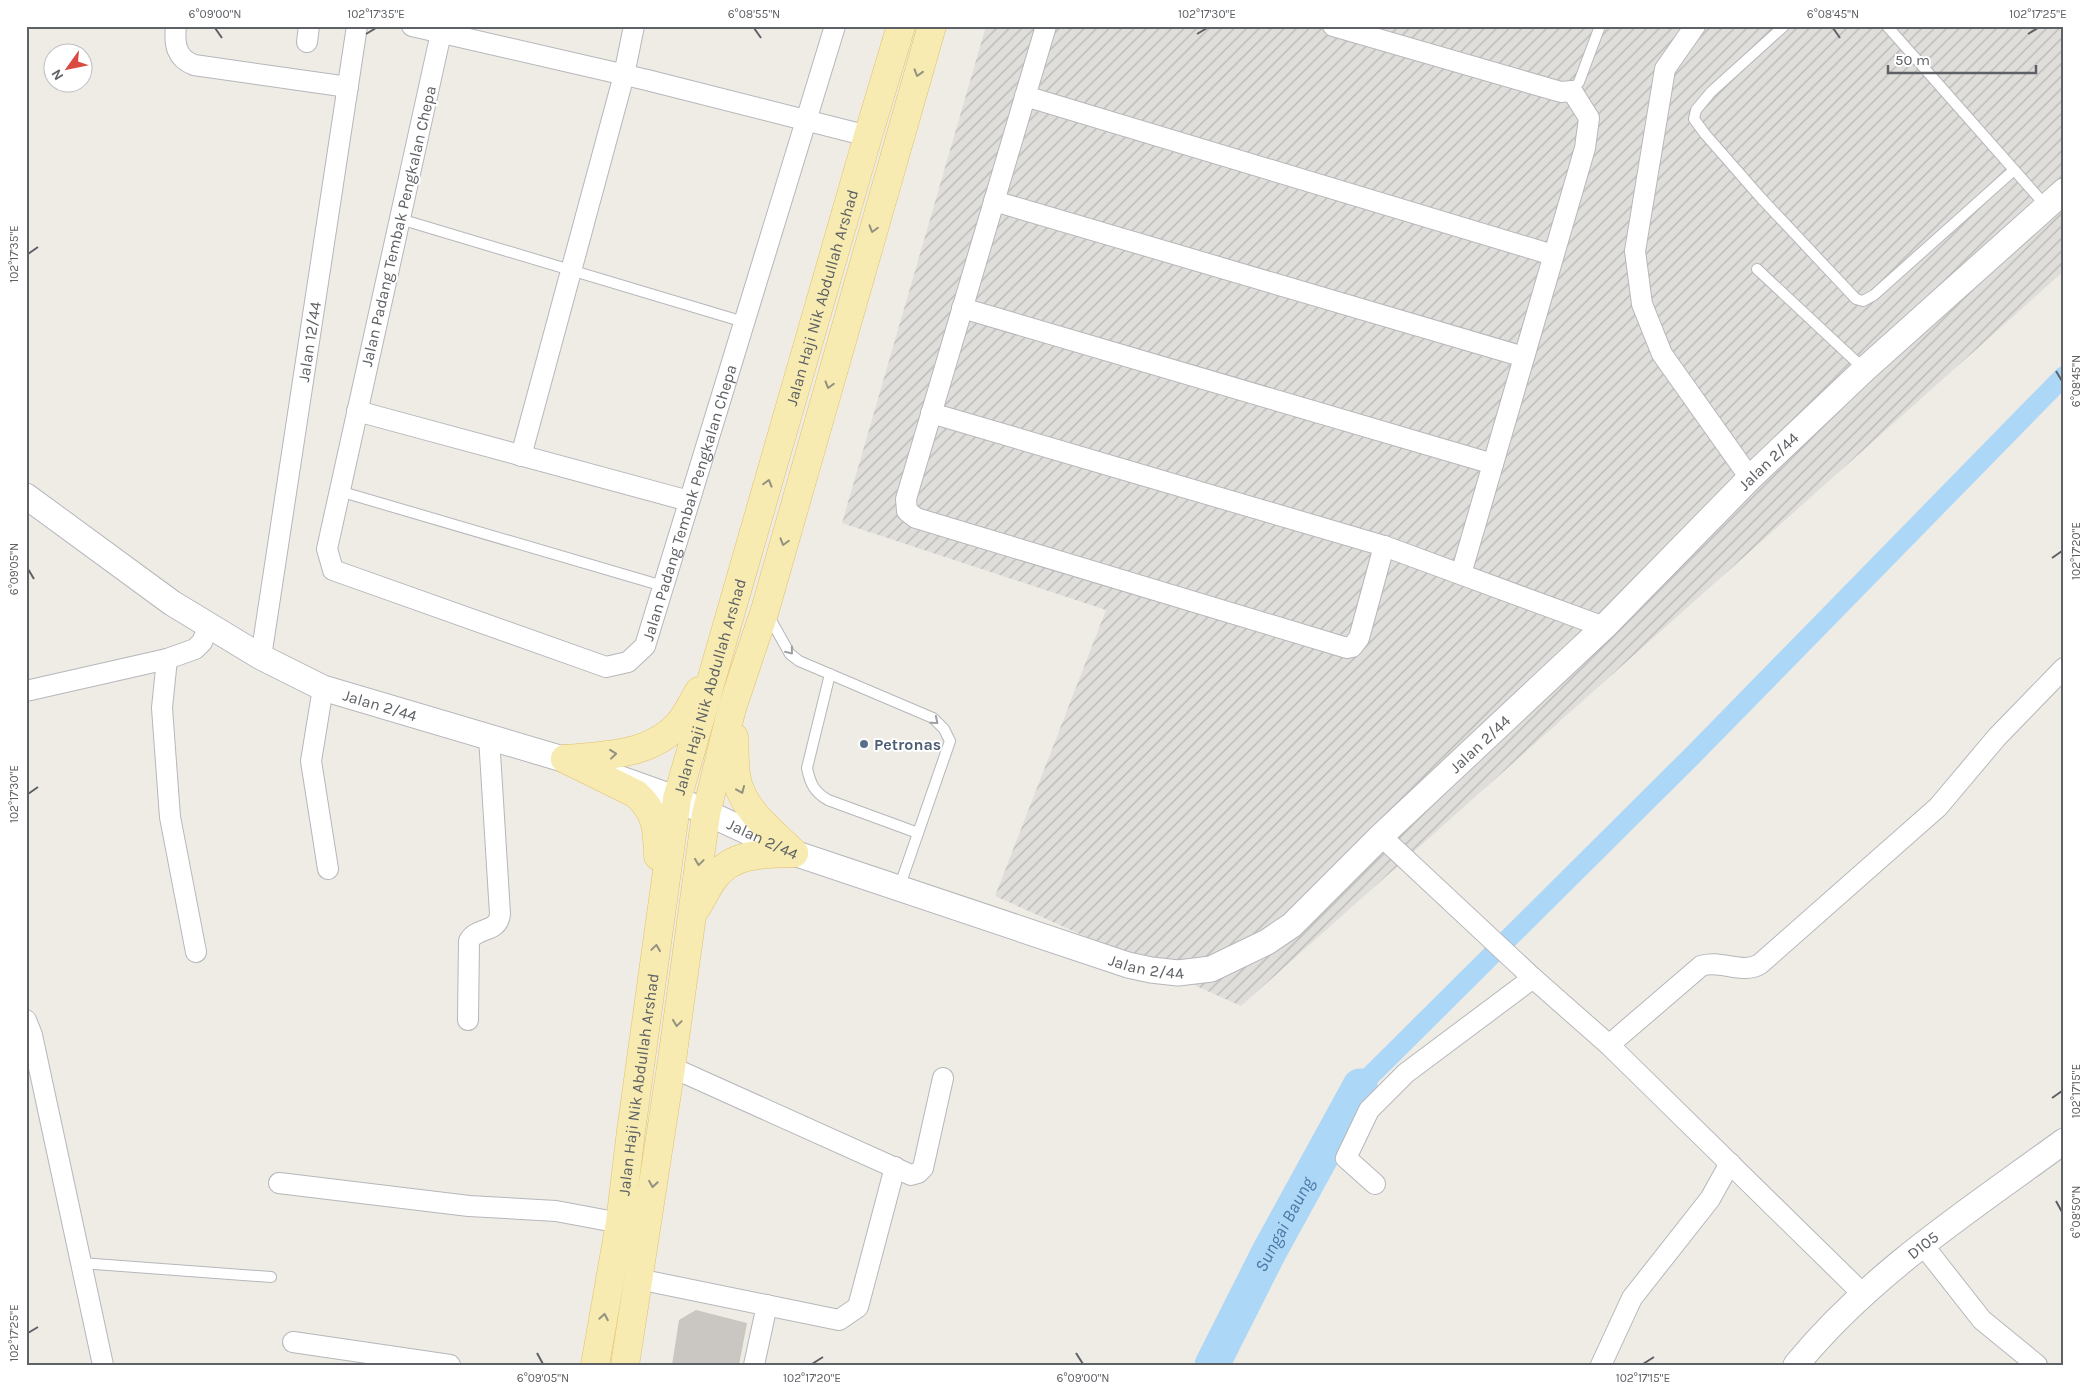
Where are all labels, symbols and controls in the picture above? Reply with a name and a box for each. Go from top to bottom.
text: 6°09'00"N [189,7,241,21]
text: 102°17'35"E [347,7,405,21]
text: 6°08'55"N [728,7,780,21]
text: 102°17'30"E [1178,7,1236,21]
text: 6°08'45"N [1807,7,1859,21]
text: 102°17'25"E [2009,7,2067,21]
north arrow [42,42,92,92]
scale bar [1888,42,2035,74]
text: 50 m [1895,51,1930,69]
text: N [48,66,67,84]
one-way arrow [914,68,924,77]
street label: Jalan Padang Tembak Pengkalan Chepa [357,84,440,368]
street label: Jalan Haji Nik Abdullah Arshad [782,187,862,408]
text: 102°17'35"E [7,225,21,283]
one-way arrow [868,225,879,233]
street label: Jalan 12/44 [294,300,325,383]
text: 6°08'45"N [2069,355,2083,407]
street label: Jalan Padang Tembak Pengkalan Chepa [638,362,741,643]
one-way arrow [824,381,834,389]
street label: Jalan 2/44 [1734,428,1803,494]
one-way arrow [762,480,772,488]
text: 102°17'20"E [2069,522,2083,580]
one-way arrow [779,537,790,546]
text: 6°09'05"N [7,543,21,595]
street label: Jalan Haji Nik Abdullah Arshad [670,576,750,797]
one-way arrow [784,646,793,655]
street label: Jalan 2/44 [341,685,419,725]
street label: Jalan 2/44 [1446,711,1514,777]
one-way arrow [929,716,938,725]
place label: Petronas [874,735,941,754]
marker: Petronas [858,738,870,750]
one-way arrow [610,749,618,760]
text: 102°17'30"E [7,765,21,823]
one-way arrow [734,785,745,794]
street label: Jalan 2/44 [724,814,801,864]
one-way arrow [695,858,705,866]
one-way arrow [651,944,661,952]
street label: Jalan 2/44 [1106,950,1185,983]
street label: Jalan Haji Nik Abdullah Arshad [614,972,663,1197]
one-way arrow [673,1019,683,1027]
text: 102°17'15"E [2069,1064,2083,1118]
water label: Sungai Baung [1250,1173,1319,1275]
one-way arrow [648,1179,658,1188]
text: 6°08'50"N [2069,1186,2083,1238]
street label: D105 [1903,1227,1942,1263]
text: 102°17'25"E [7,1304,21,1362]
one-way arrow [598,1312,608,1321]
text: 6°09'05"N [517,1371,569,1385]
text: 102°17'20"E [783,1371,841,1385]
text: 6°09'00"N [1057,1371,1109,1385]
text: 102°17'15"E [1616,1371,1670,1385]

